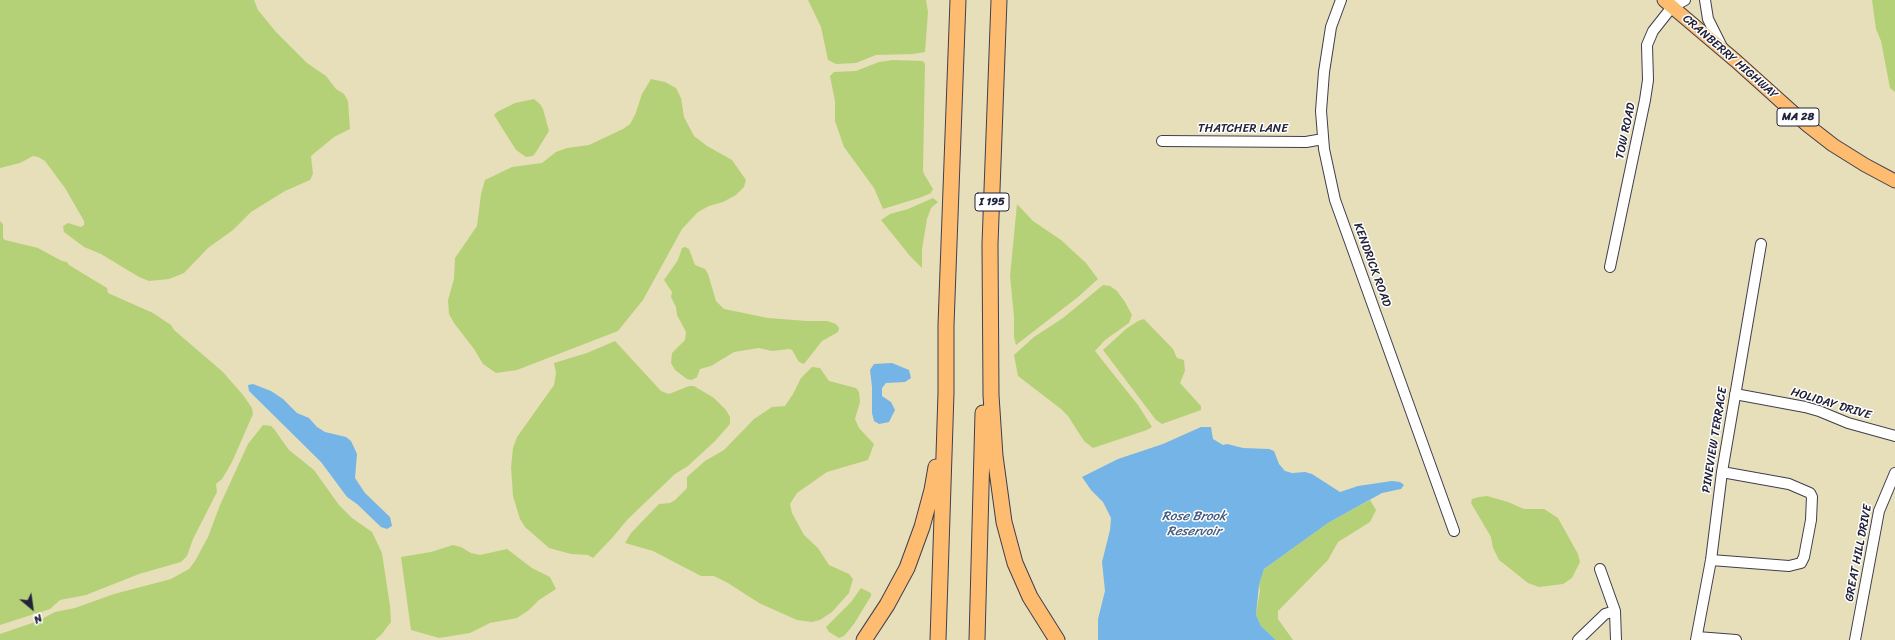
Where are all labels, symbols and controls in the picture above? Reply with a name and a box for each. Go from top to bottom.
street label: CRANBERRY HIGHWAY [1679,12,1781,102]
street label: TOW ROAD [1613,102,1639,160]
road number: MA 28 [1777,108,1819,126]
street label: THATCHER LANE [1198,122,1288,136]
road number: I 195 [975,193,1009,211]
street label: KENDRICK ROAD [1350,221,1394,309]
street label: HOLIDAY DRIVE [1789,385,1873,423]
street label: PINEVIEW TERRACE [1700,386,1730,494]
street label: GREAT HILL DRIVE [1843,503,1875,603]
water label: Rose Brook Reservoir [1162,509,1226,540]
north arrow [12,588,52,628]
text: N [30,609,46,629]

